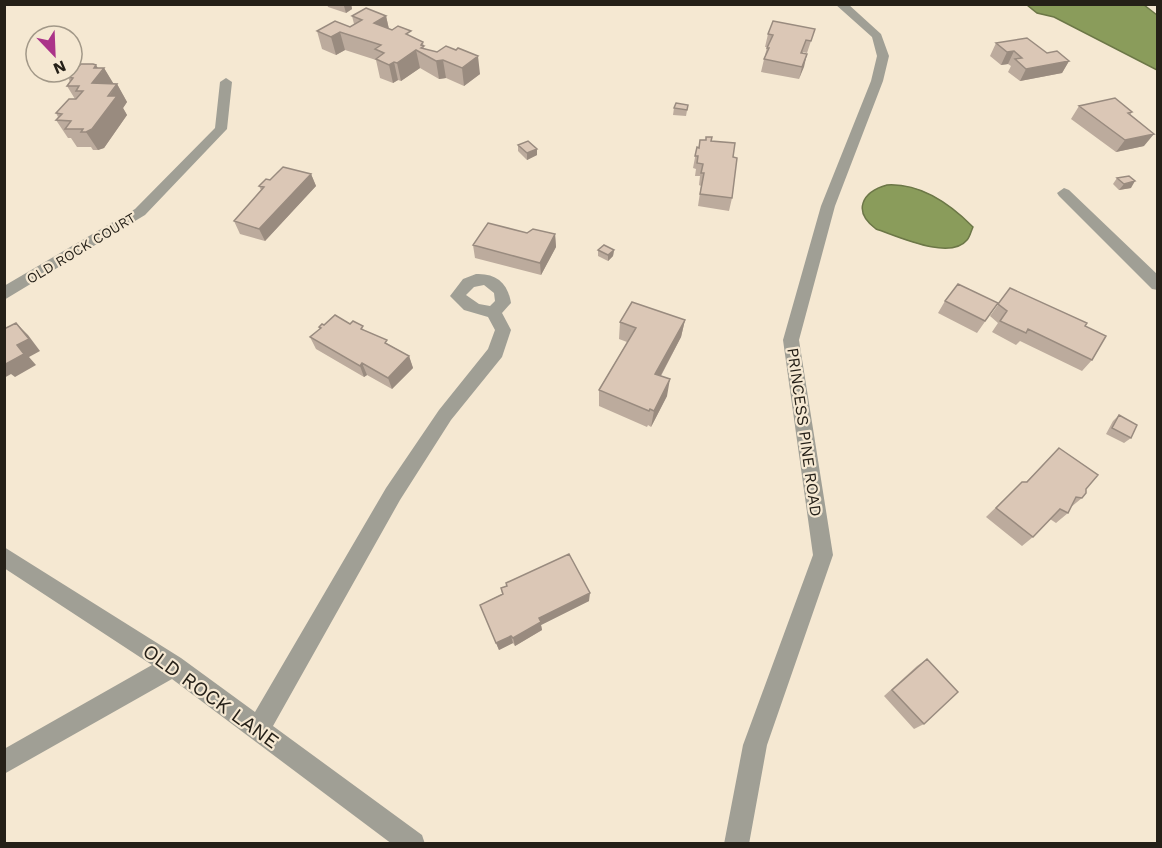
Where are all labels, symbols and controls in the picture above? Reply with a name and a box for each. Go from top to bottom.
north arrow [24,24,84,84]
text: N [50,56,69,78]
street label: OLD ROCK COURT [24,209,139,287]
street label: PRINCESS PINE ROAD [783,346,826,518]
street label: OLD ROCK LANE [138,639,284,753]

